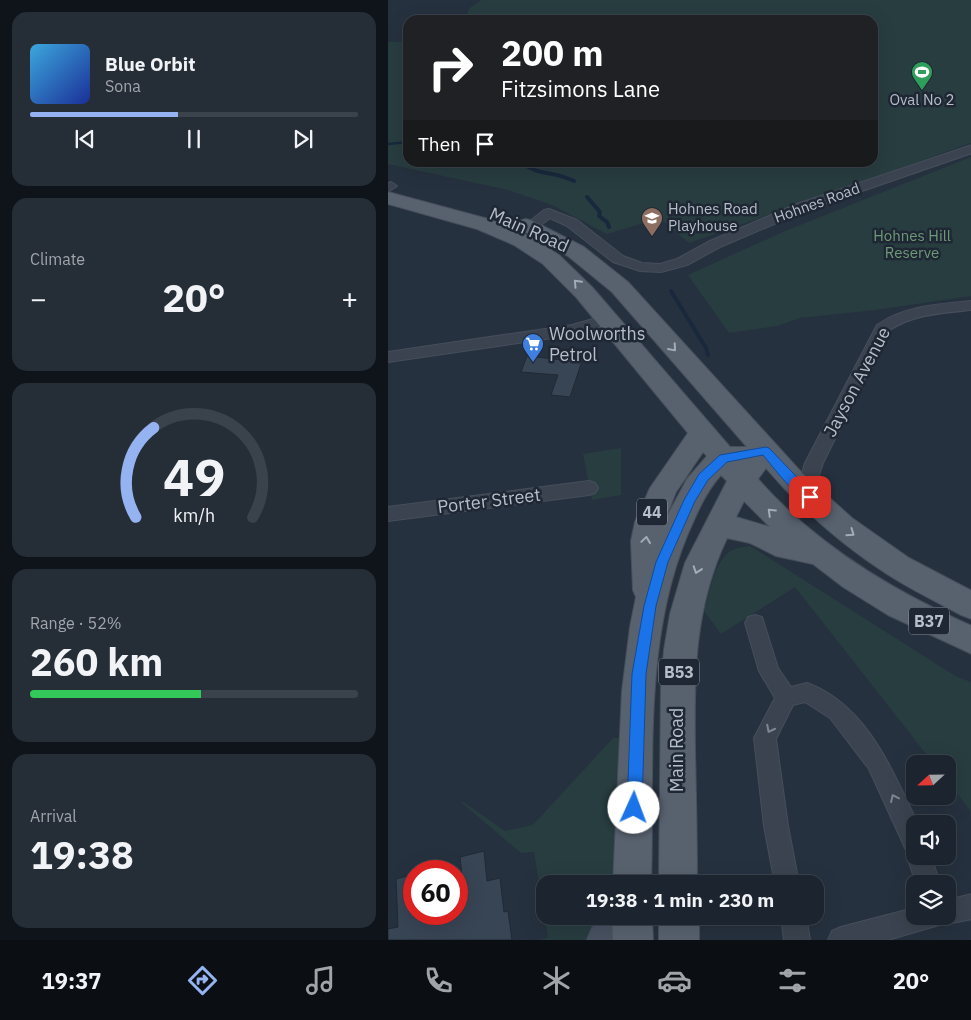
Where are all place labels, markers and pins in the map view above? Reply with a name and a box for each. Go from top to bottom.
sports icon: Oval No 2 [910,60,934,91]
place label: Oval No 2 [889,90,955,109]
place label: Hohnes Road Playhouse [668,199,758,235]
school or university icon: Hohnes Road Playhouse [640,206,664,237]
place label: Woolworths Petrol [549,322,646,366]
supermarket icon: Woolworths Petrol [521,332,545,363]
pin [789,476,831,518]

